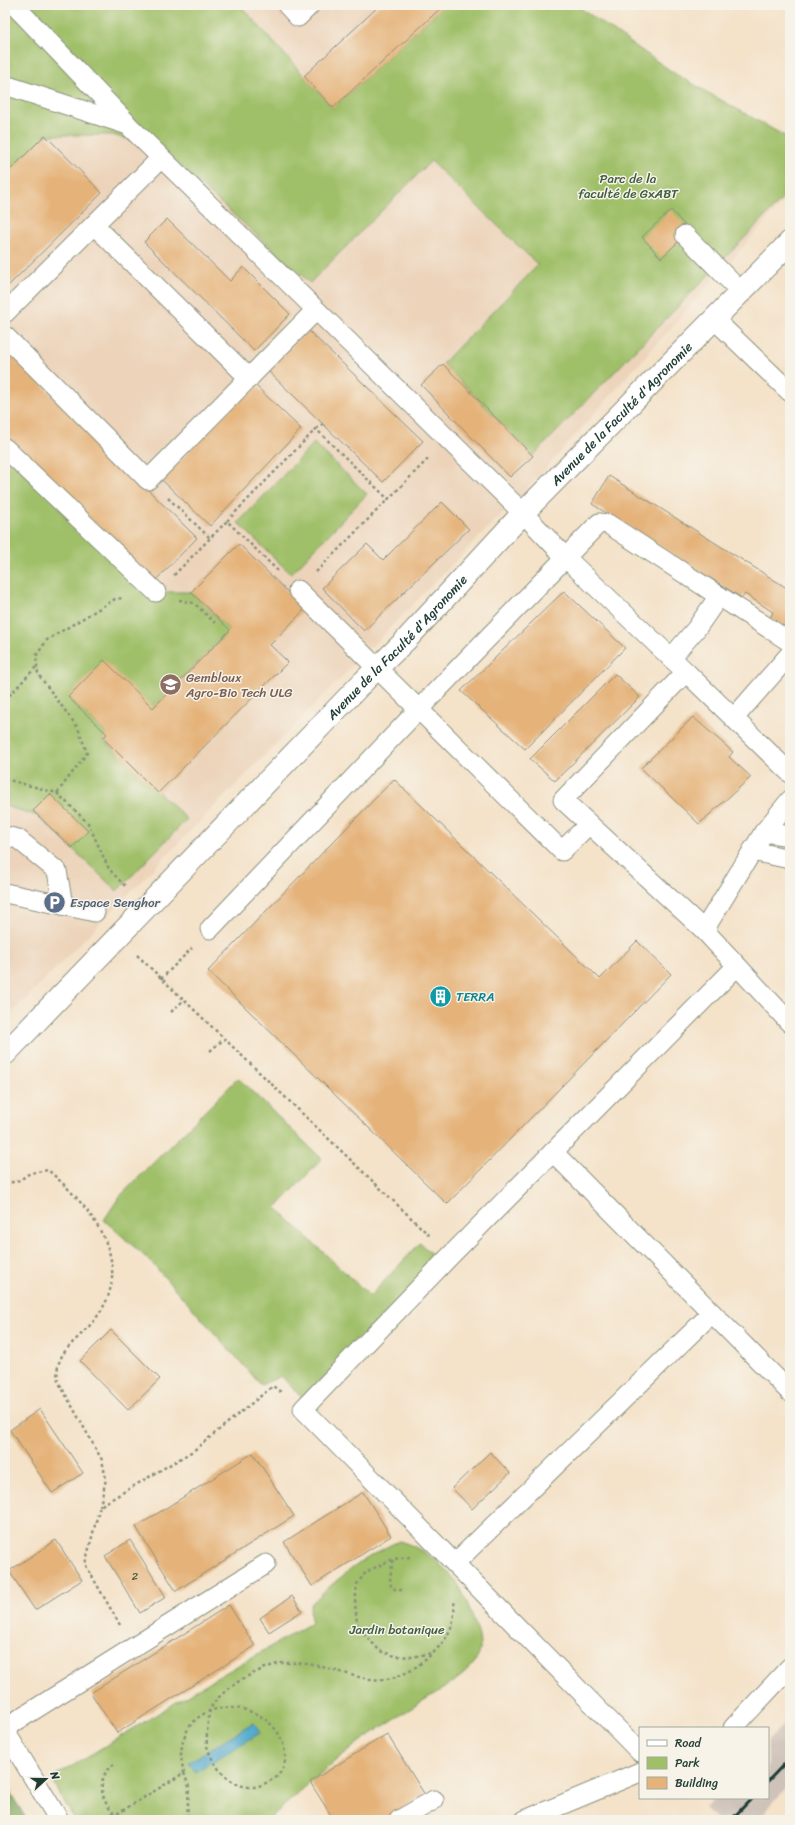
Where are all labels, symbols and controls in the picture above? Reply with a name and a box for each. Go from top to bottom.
park label: Parc de la faculté de GxABT [578,167,679,205]
street label: Avenue de la Faculté d'Agronomie [544,336,698,492]
street label: Avenue de la Faculté d'Agronomie [321,569,473,726]
place label: Gembloux Agro-Bio Tech ULG [185,666,292,704]
school or university icon: Gembloux Agro-Bio Tech ULG [157,671,183,697]
parking icon: Espace Senghor [42,889,68,915]
place label: Espace Senghor [70,891,161,914]
building icon: TERRA [428,983,454,1009]
place label: TERRA [456,985,495,1008]
house number: 2 [132,1567,139,1586]
park label: Jardin botanique [348,1618,445,1641]
legend [639,1727,769,1799]
text: Road [675,1732,702,1754]
text: Park [675,1752,700,1774]
north arrow [26,1759,66,1799]
text: N [44,1768,65,1783]
text: Building [675,1772,718,1794]

